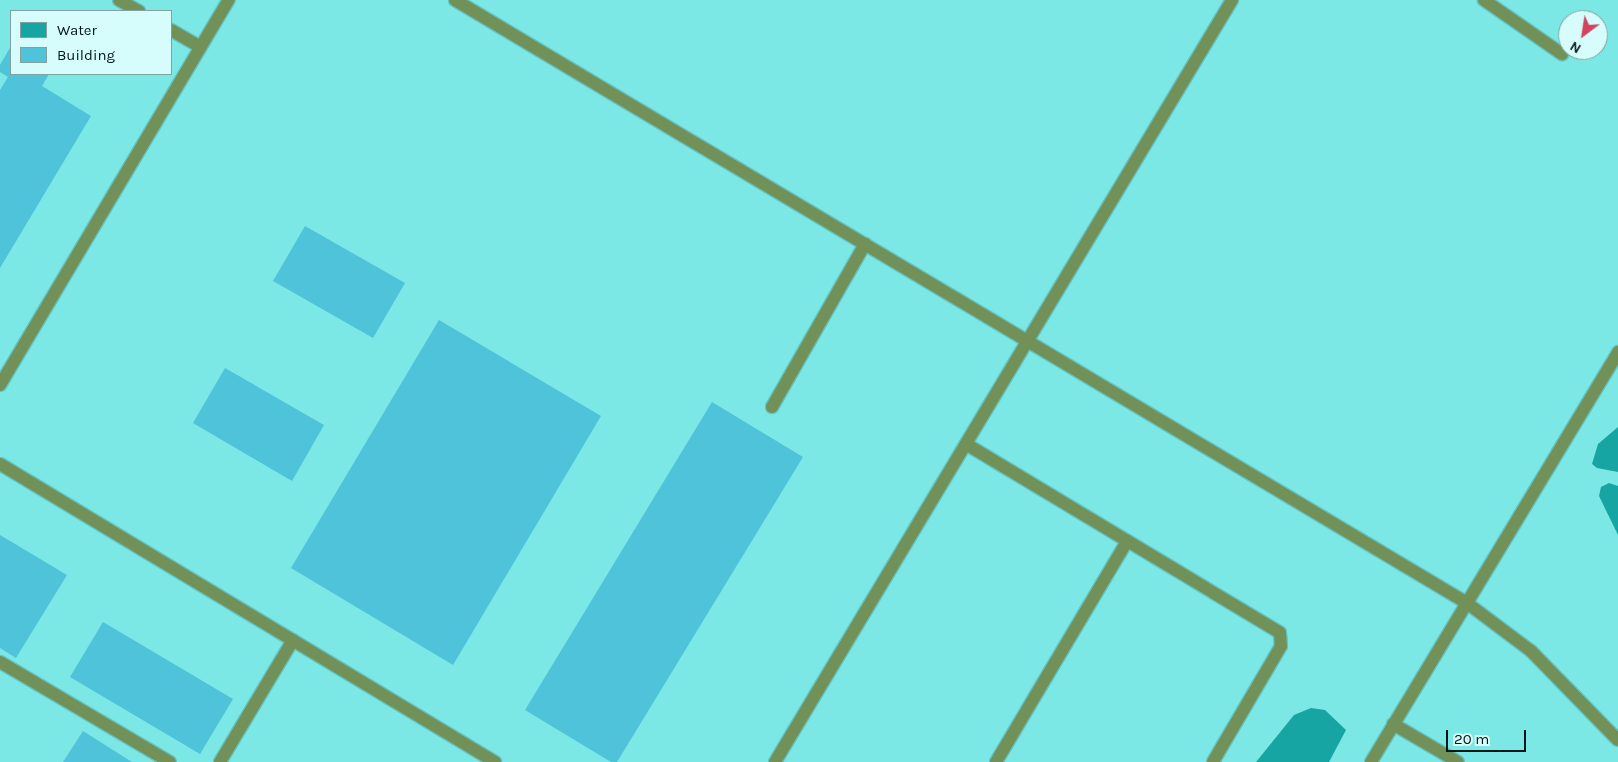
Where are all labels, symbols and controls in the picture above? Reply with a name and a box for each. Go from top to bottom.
legend [10,10,172,75]
north arrow [1558,10,1608,60]
text: Water [57,21,97,39]
text: N [1567,38,1584,57]
text: Building [57,46,115,64]
scale bar [1448,720,1528,752]
text: 20 m [1454,730,1489,748]

